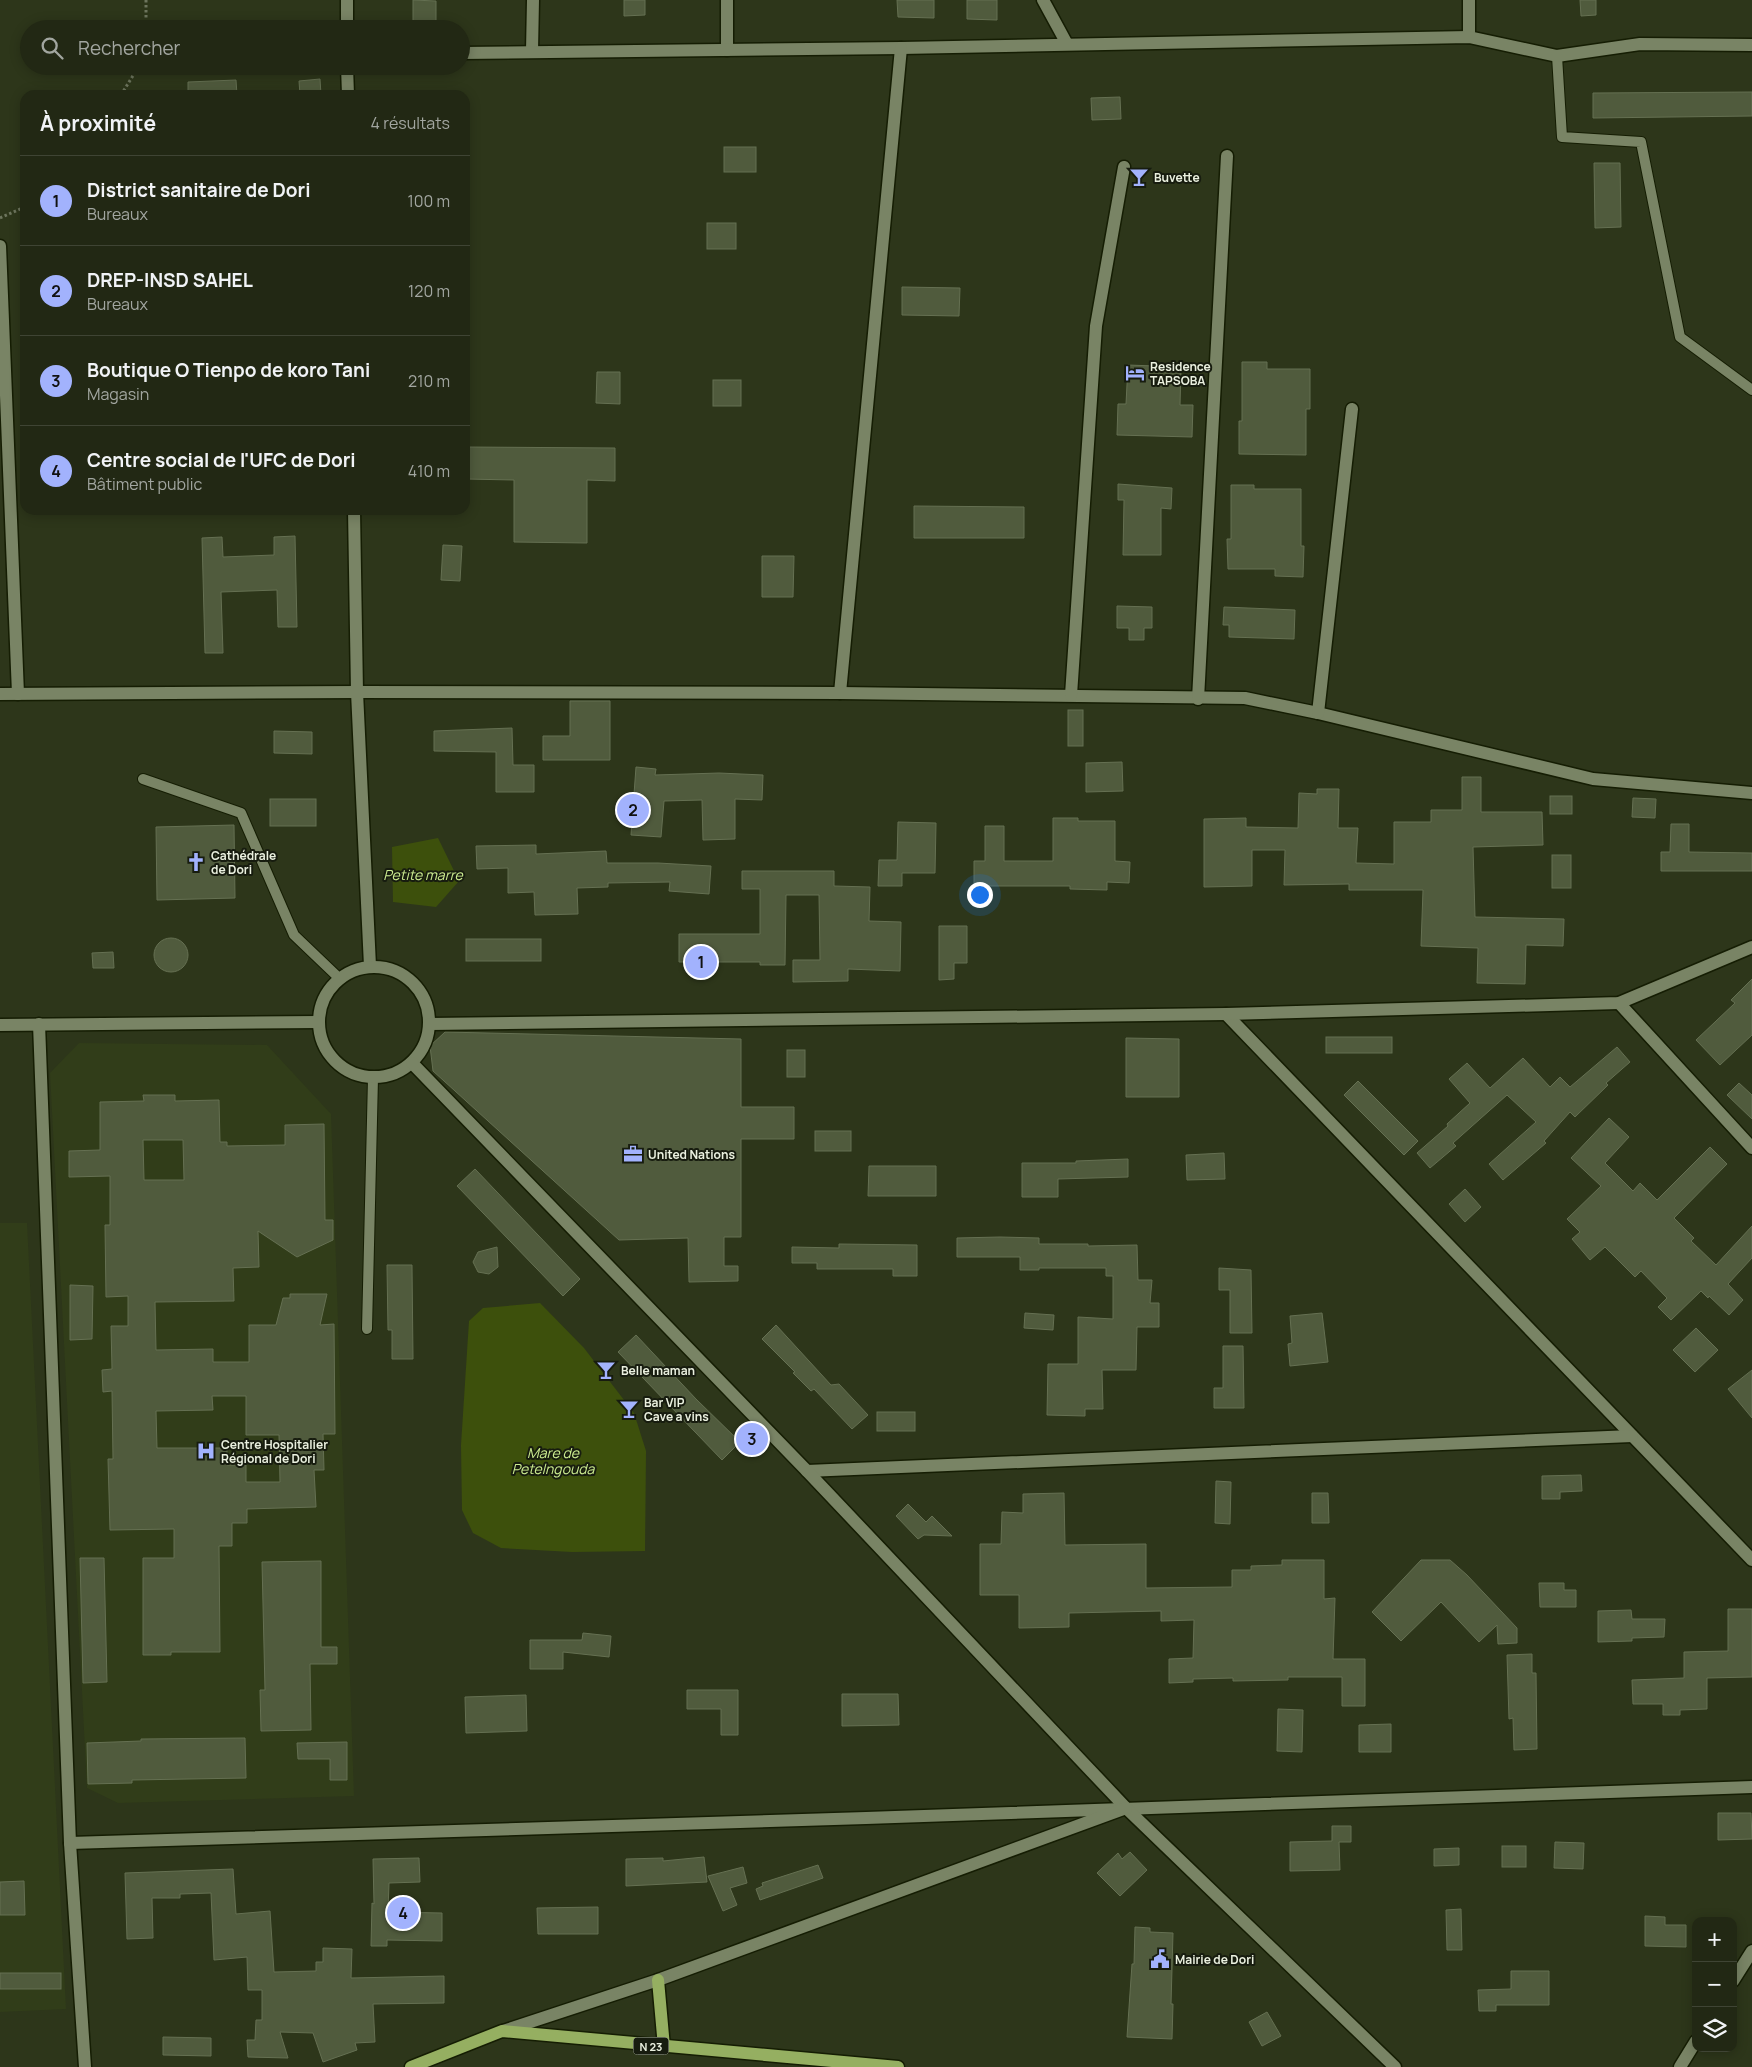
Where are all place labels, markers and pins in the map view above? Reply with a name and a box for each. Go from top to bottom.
bar icon: Buvette [1128,166,1150,188]
place label: Buvette [1154,169,1200,186]
place label: Residence TAPSOBA [1150,358,1211,389]
hotel icon: Residence TAPSOBA [1124,362,1146,384]
pin: 2 [617,791,649,829]
place label: Cathédrale de Dori [211,847,276,878]
church icon: Cathédrale de Dori [185,851,207,873]
pin: 1 [685,943,717,981]
office icon: United Nations [622,1143,644,1165]
place label: United Nations [648,1146,735,1163]
bar icon: Belle maman [595,1359,617,1381]
place label: Belle maman [621,1362,695,1379]
place label: Bar VIP Cave a vins [644,1394,709,1425]
bar icon: Bar VIP Cave a vins [618,1398,640,1420]
pin: 3 [736,1420,768,1458]
place label: Centre Hospitalier Régional de Dori [221,1436,328,1467]
hospital icon: Centre Hospitalier Régional de Dori [195,1440,217,1462]
pin: 4 [387,1894,419,1932]
public building icon: Mairie de Dori [1149,1948,1171,1970]
place label: Mairie de Dori [1175,1951,1254,1968]

